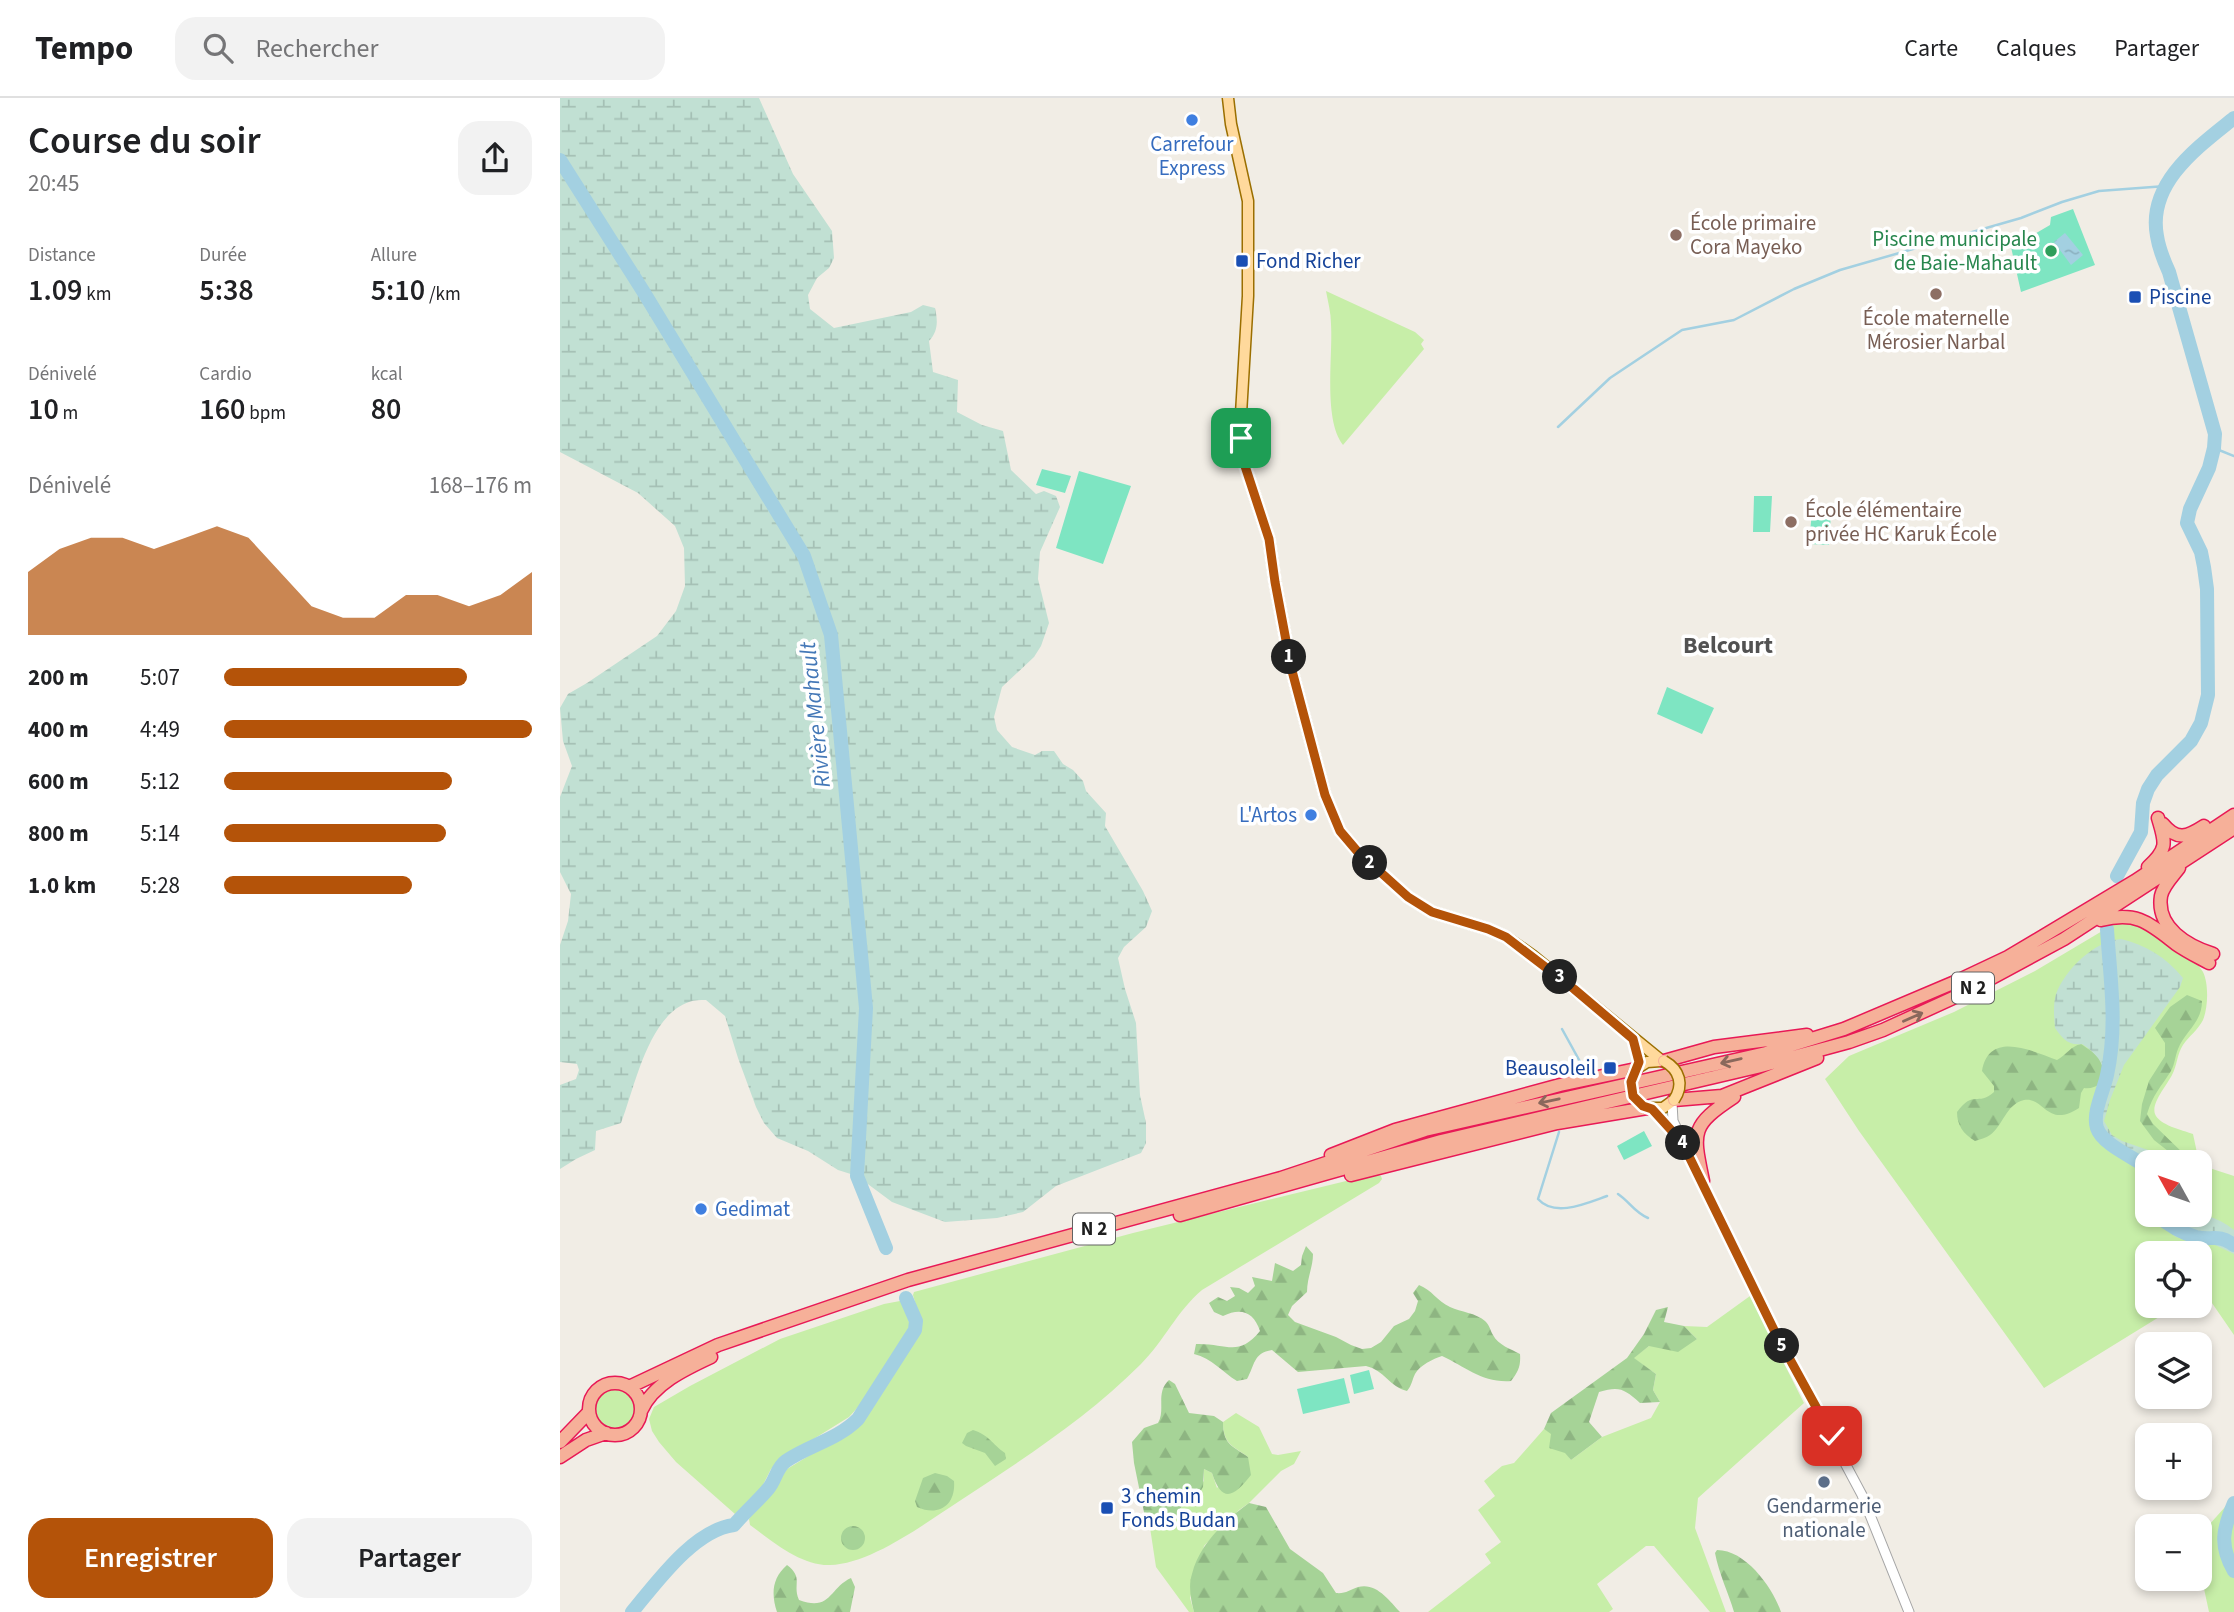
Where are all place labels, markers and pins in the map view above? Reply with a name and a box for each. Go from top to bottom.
marker: Carrefour Express [1184,112,1200,128]
place label: Carrefour Express [1150,129,1234,183]
place label: École primaire Cora Mayeko [1690,208,1816,262]
place label: Piscine municipale de Baie-Mahault [1872,224,2037,278]
marker: École primaire Cora Mayeko [1668,227,1684,243]
marker: Piscine municipale de Baie-Mahault [2043,243,2059,259]
place label: Fond Richer [1256,246,1361,276]
marker: Fond Richer [1234,253,1250,269]
place label: Piscine [2149,282,2212,312]
marker: École maternelle Mérosier Narbal [1928,286,1944,302]
marker: Piscine [2127,289,2143,305]
place label: École maternelle Mérosier Narbal [1863,303,2009,357]
pin [1211,408,1271,468]
place label: École élémentaire privée HC Karuk École [1805,495,1997,549]
marker: École élémentaire privée HC Karuk École [1783,514,1799,530]
pin: 1 [1272,640,1306,674]
place label: L'Artos [1239,800,1297,830]
marker: L'Artos [1303,807,1319,823]
pin: 2 [1352,846,1388,880]
pin: 3 [1542,960,1578,994]
place label: Beausoleil [1505,1053,1596,1083]
marker: Beausoleil [1602,1060,1618,1076]
pin: 4 [1666,1126,1700,1160]
place label: Gedimat [715,1194,790,1224]
marker: Gedimat [693,1201,709,1217]
pin: 5 [1764,1328,1800,1364]
pin [1802,1406,1862,1466]
marker: Gendarmerie nationale [1816,1474,1832,1490]
place label: 3 chemin Fonds Budan [1121,1481,1236,1535]
place label: Gendarmerie nationale [1766,1491,1882,1545]
marker: 3 chemin Fonds Budan [1099,1500,1115,1516]

